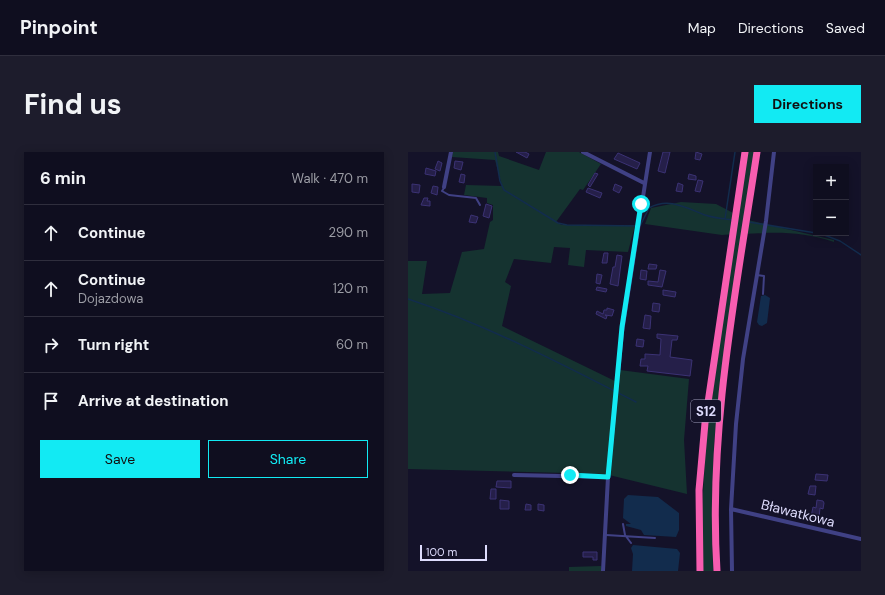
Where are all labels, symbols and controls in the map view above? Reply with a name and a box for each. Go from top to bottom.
text: Pinpoint [20,15,98,40]
text: Map [688,19,716,37]
text: Directions [738,19,804,37]
text: Saved [826,19,865,37]
button: Directions [754,85,861,123]
text: Find us [24,86,122,123]
map controls [813,164,849,236]
button: + [813,164,849,200]
text: 6 min [40,167,86,189]
text: Walk · 470 m [291,170,368,187]
route start [632,195,650,213]
button: − [813,200,849,236]
icon: ahead [40,222,62,244]
text: Continue [78,223,146,243]
text: 290 m [329,224,368,241]
text: Continue [78,270,146,290]
icon: ahead [40,278,62,300]
text: 120 m [333,280,368,297]
text: Dojazdowa [78,290,143,307]
icon: right [40,334,62,356]
text: Turn right [78,335,149,355]
text: 60 m [336,336,368,353]
icon: arrive [40,390,62,412]
text: Arrive at destination [78,391,229,411]
road number: S12 [691,400,721,422]
button: Save [40,440,200,478]
button: Share [208,440,368,478]
route end [561,466,579,484]
street label: Bławatkowa [759,495,837,531]
scale bar [420,543,487,562]
text: 100 m [426,545,457,559]

